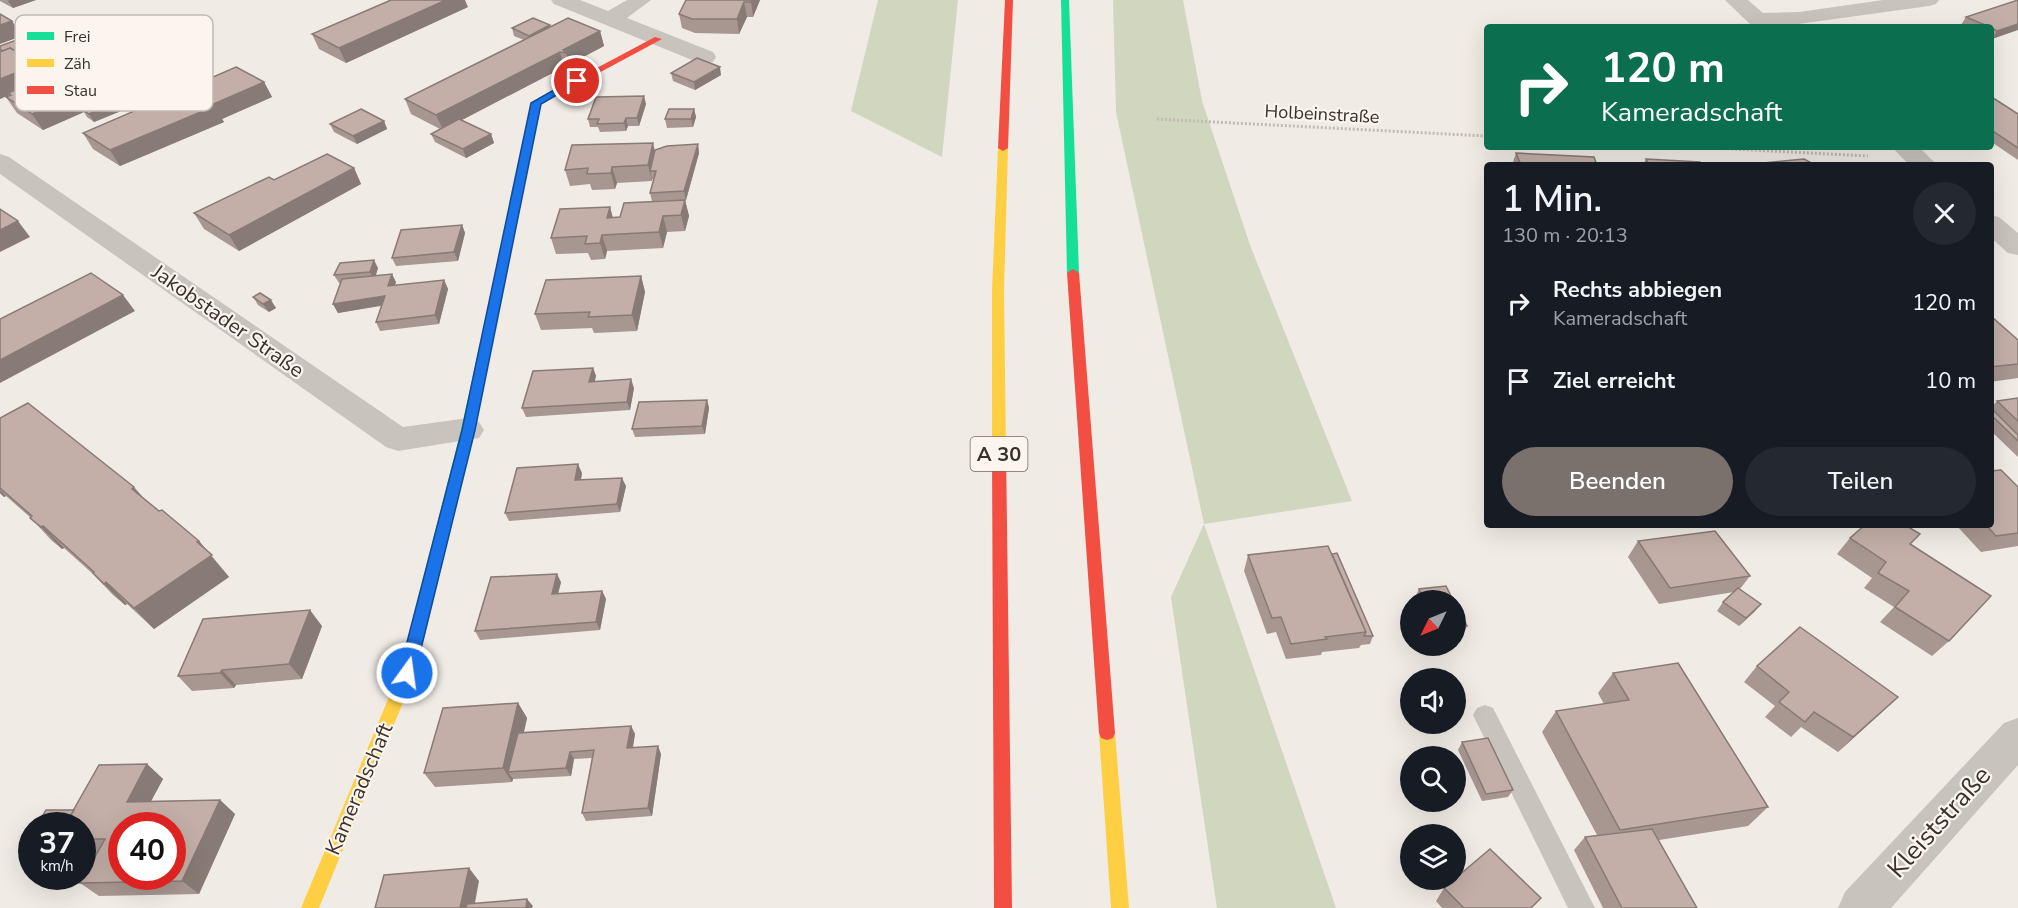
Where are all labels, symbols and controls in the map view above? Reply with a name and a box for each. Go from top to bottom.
legend [15,15,213,111]
text: Frei [64,26,90,48]
text: 120 m [1601,40,1725,97]
icon: right [1502,48,1580,126]
text: Zäh [64,53,91,75]
pin [551,55,602,106]
icon: arrive [560,64,593,97]
text: Stau [64,80,97,102]
text: Kameradschaft [1601,94,1782,131]
street label: Holbeinstraße [1264,99,1380,129]
text: 1 Min. [1502,175,1602,224]
button: close [1913,182,1976,245]
text: 130 m · 20:13 [1502,222,1628,249]
street label: Jakobstader Straße [146,257,310,384]
text: Rechts abbiegen [1553,275,1722,305]
icon: right [1502,287,1535,320]
text: 120 m [1912,288,1976,318]
text: Kameradschaft [1553,305,1687,332]
icon: arrive [1502,365,1535,398]
text: Ziel erreicht [1553,366,1675,396]
text: 10 m [1925,366,1976,396]
road number: A 30 [970,437,1028,471]
button: Beenden [1502,447,1733,516]
button: Teilen [1745,447,1976,516]
north arrow [1400,590,1466,656]
map controls [1400,590,1466,890]
position arrow [375,641,439,705]
button: sound [1400,668,1466,734]
street label: Kameradschaft [319,718,400,859]
button: search [1400,746,1466,812]
street label: Kleiststraße [1879,758,1999,886]
speed limit sign: 40 [108,812,186,890]
text: 37 [39,823,75,864]
button: layers [1400,824,1466,890]
text: km/h [40,856,74,876]

